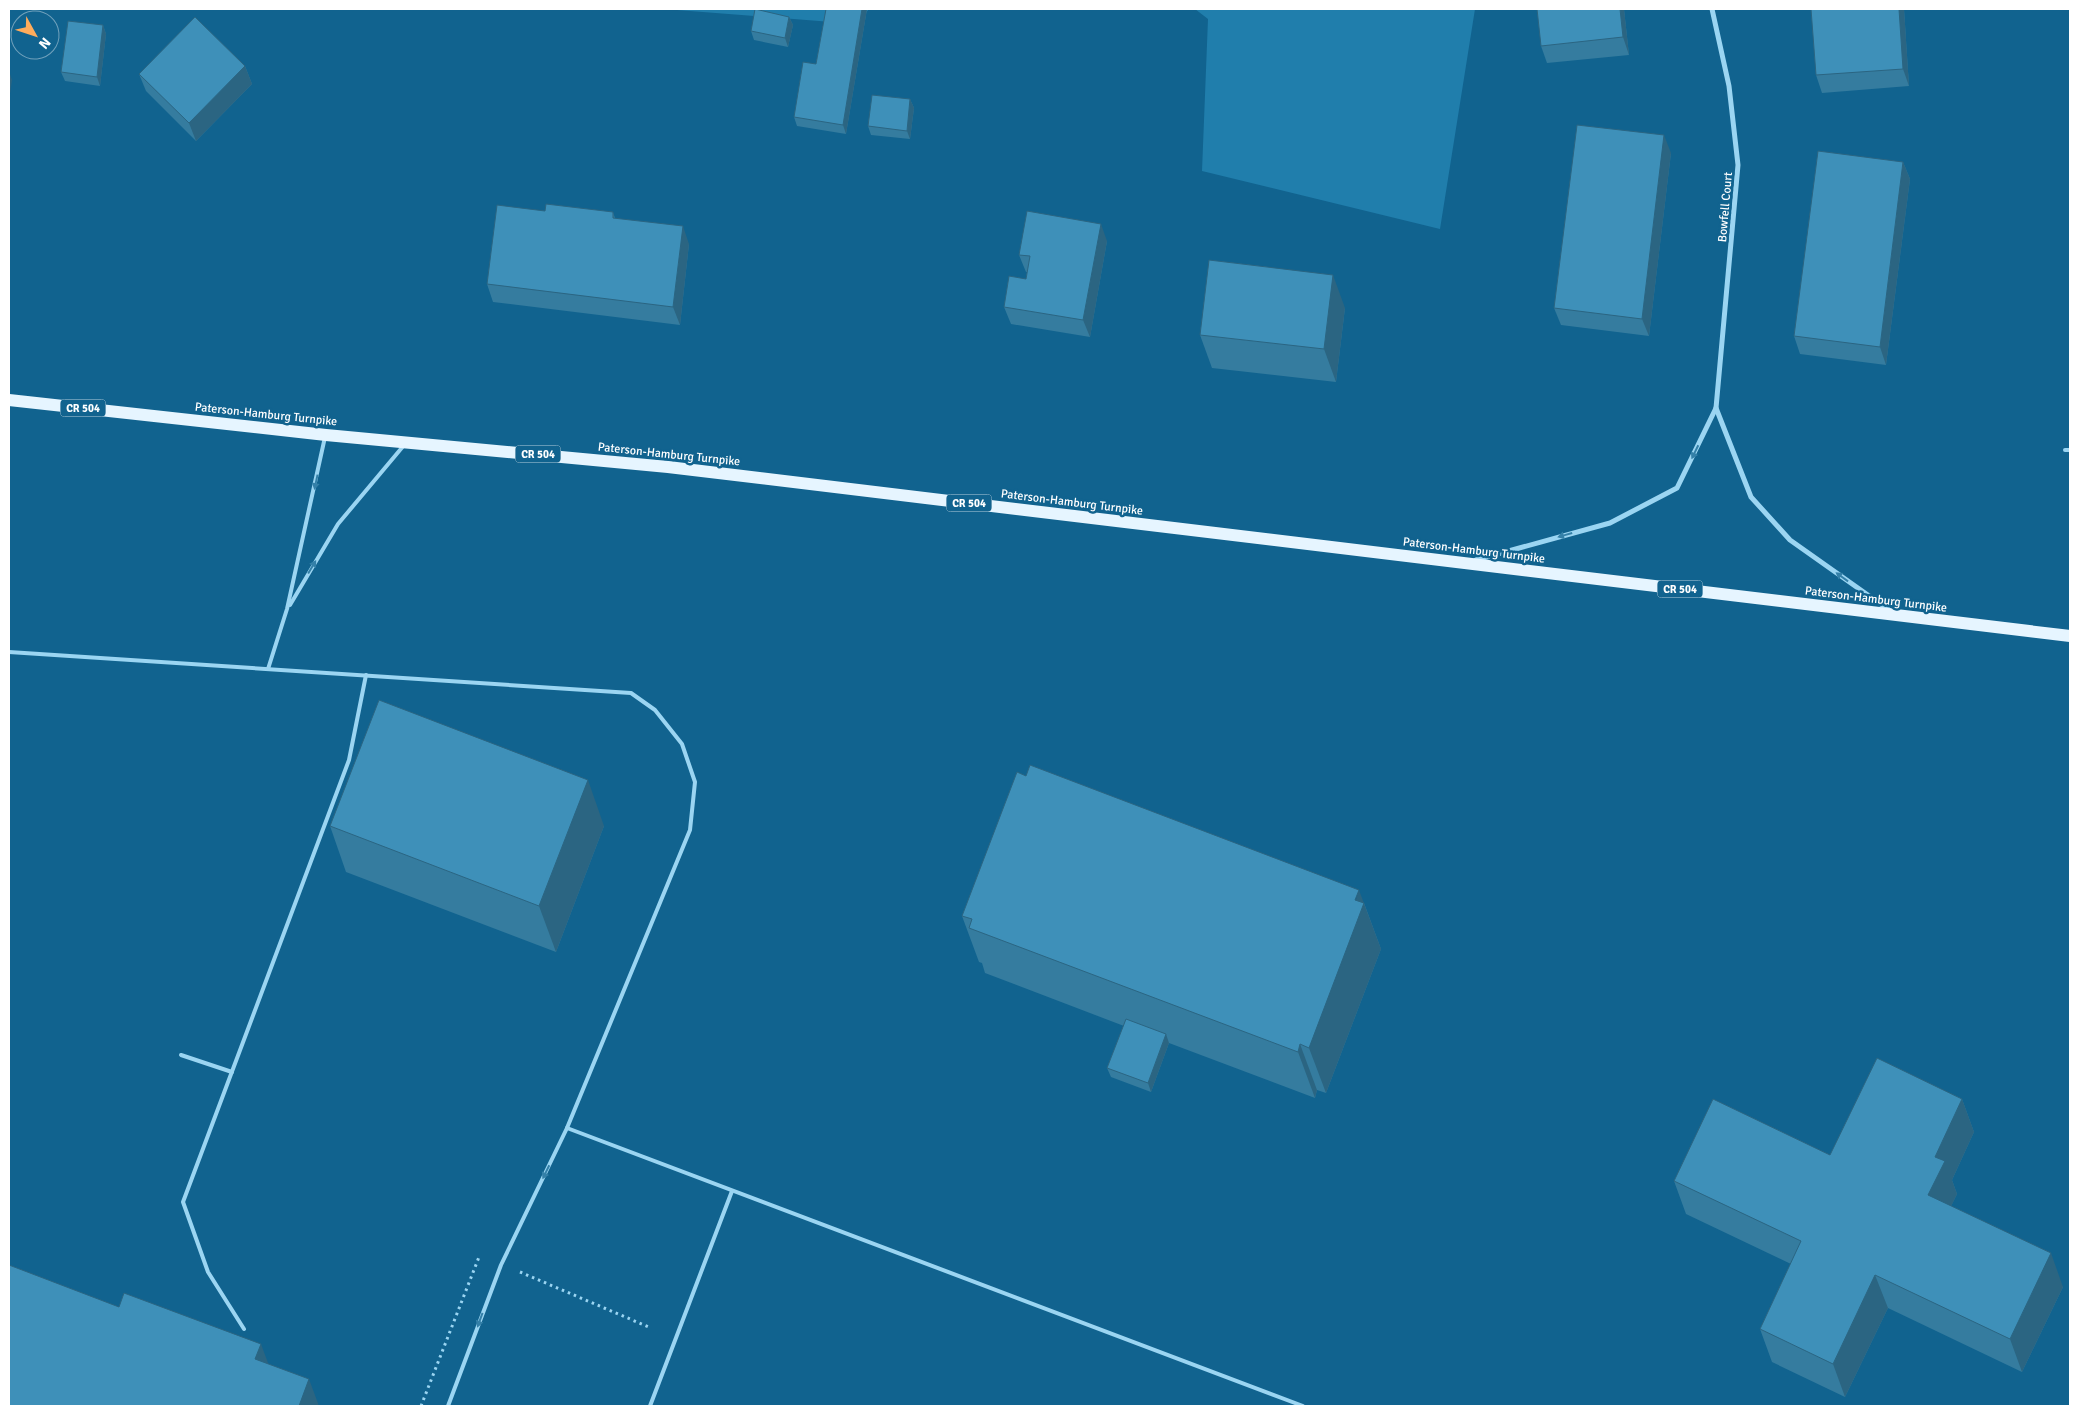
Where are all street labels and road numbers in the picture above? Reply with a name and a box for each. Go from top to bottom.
street label: Bowfell Court [1715,171,1736,243]
road number: CR 504 [61,399,106,416]
street label: Paterson-Hamburg Turnpike [194,400,338,429]
street label: Paterson-Hamburg Turnpike [597,440,741,469]
road number: CR 504 [516,446,560,462]
street label: Paterson-Hamburg Turnpike [1000,486,1144,519]
road number: CR 504 [946,494,992,512]
street label: Paterson-Hamburg Turnpike [1402,534,1546,567]
road number: CR 504 [1658,580,1702,598]
street label: Paterson-Hamburg Turnpike [1804,583,1948,616]

